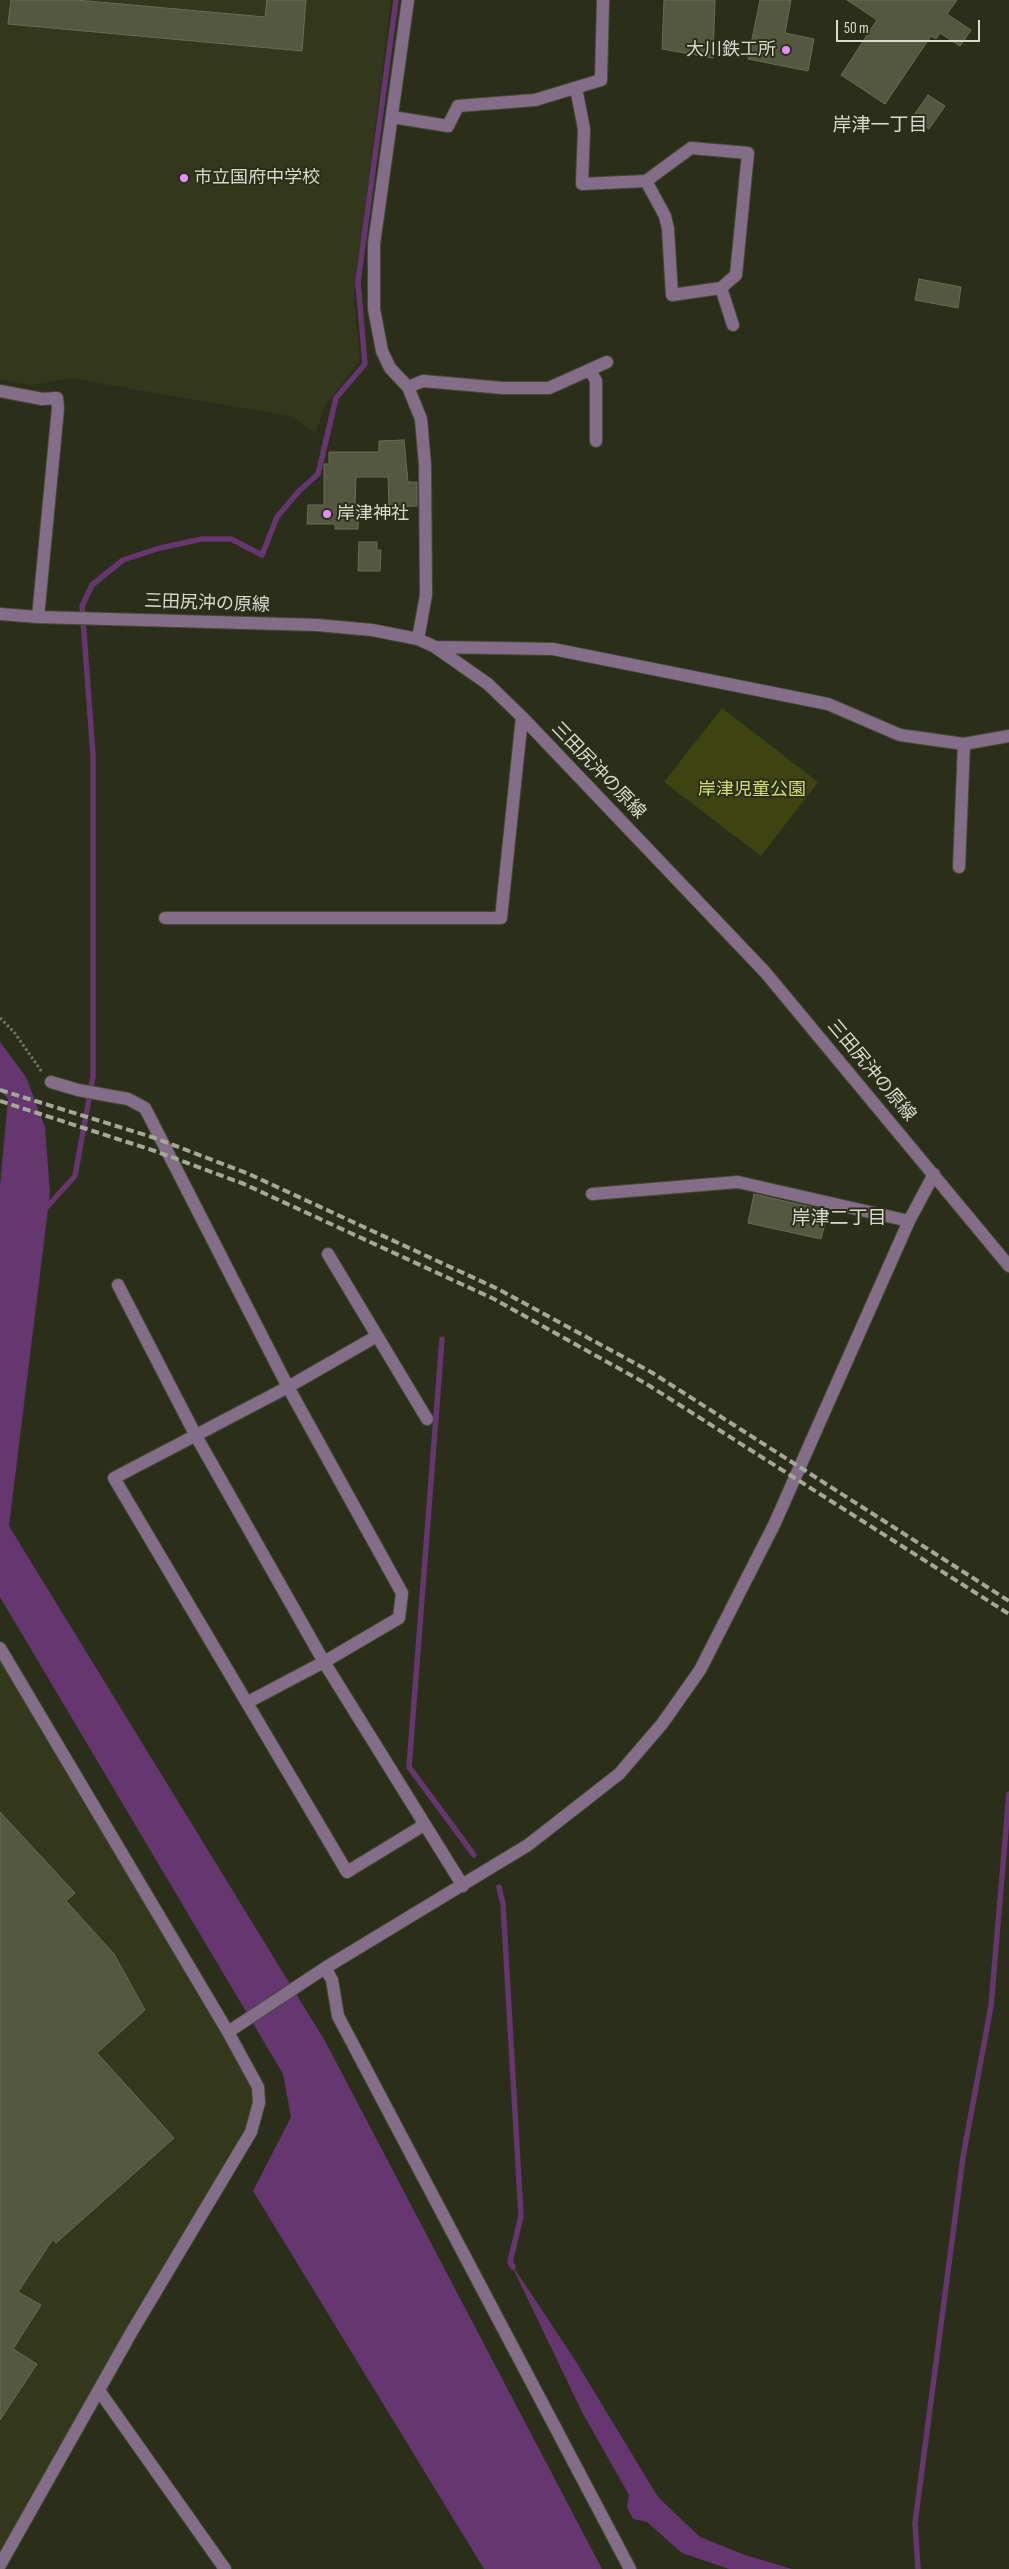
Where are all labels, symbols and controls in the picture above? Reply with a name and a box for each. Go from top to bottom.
scale bar [839,10,983,42]
text: 50 m [844,19,869,38]
place label: 大川鉄工所 [686,39,776,61]
marker: 大川鉄工所 [780,44,792,56]
district label: 岸津一丁目 [833,115,927,137]
place label: 市立国府中学校 [194,167,320,189]
marker: 市立国府中学校 [178,172,190,184]
place label: 岸津神社 [337,503,409,525]
marker: 岸津神社 [321,508,333,520]
street label: 三田尻沖の原線 [144,591,270,617]
street label: 三田尻沖の原線 [546,718,650,824]
park label: 岸津児童公園 [698,779,806,801]
street label: 三田尻沖の原線 [822,1016,920,1126]
district label: 岸津二丁目 [792,1208,886,1230]

